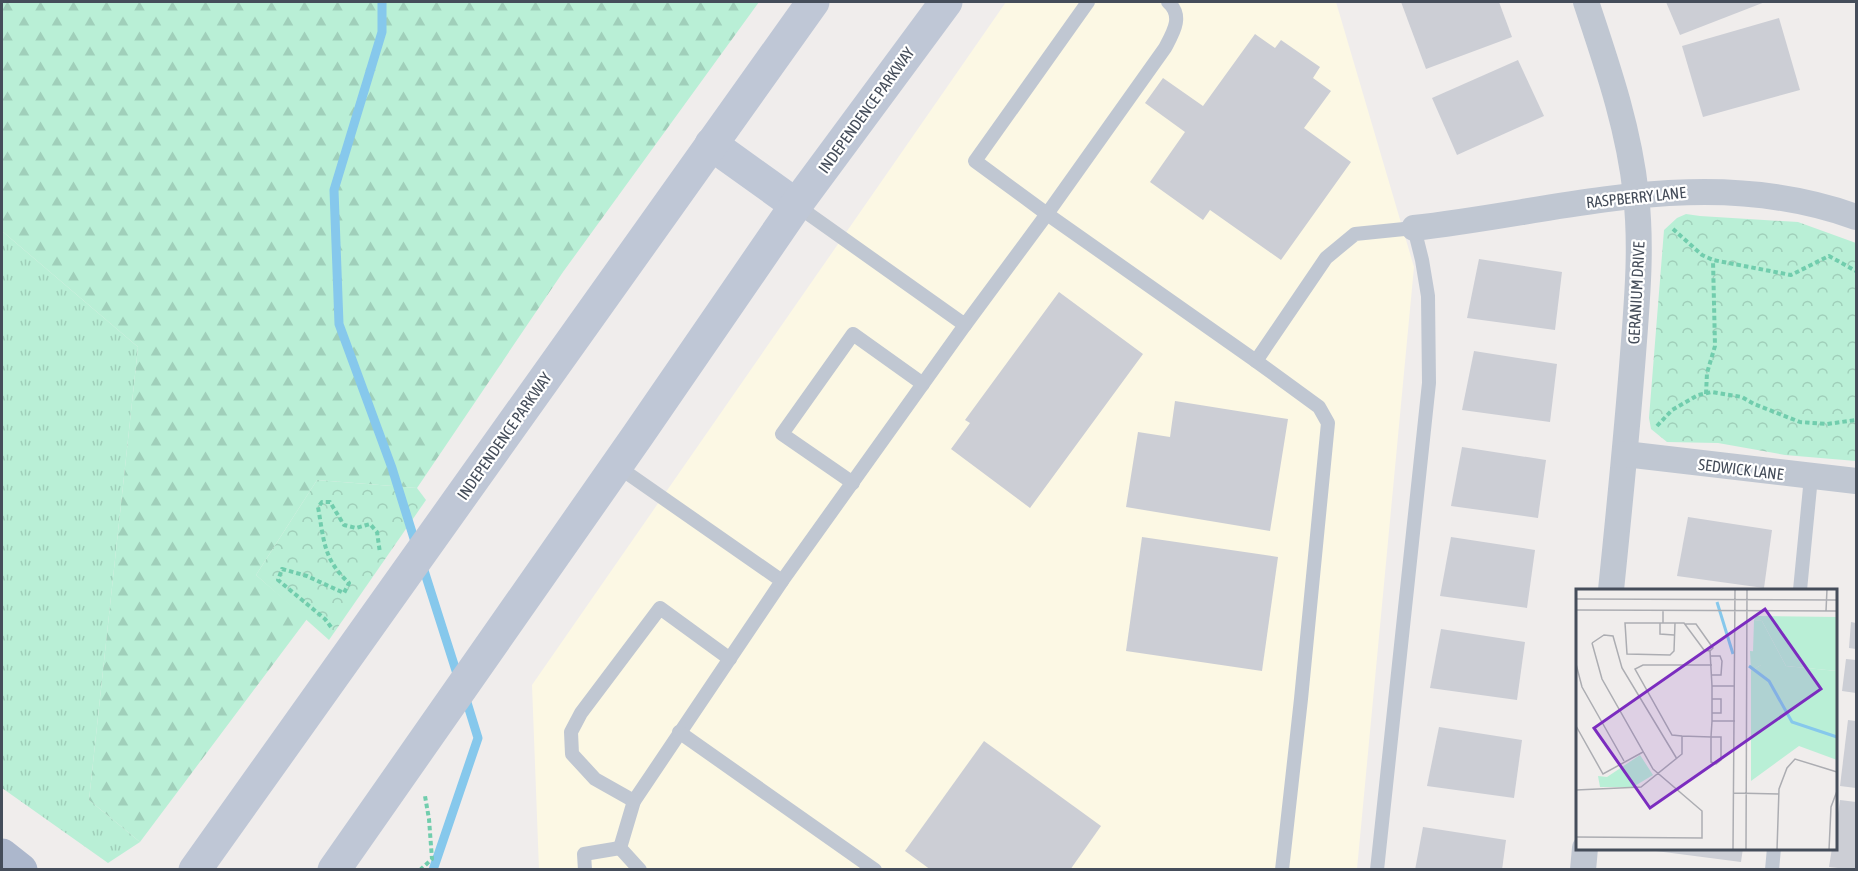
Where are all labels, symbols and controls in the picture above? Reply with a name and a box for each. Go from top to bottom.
street label: INDEPENDENCE PARKWAY [814,43,918,176]
street label: RASPBERRY LANE [1585,183,1687,211]
street label: GERANIUM DRIVE [1624,241,1648,345]
street label: INDEPENDENCE PARKWAY [453,368,555,503]
street label: SEDWICK LANE [1697,455,1785,483]
inset map [1576,589,1837,850]

